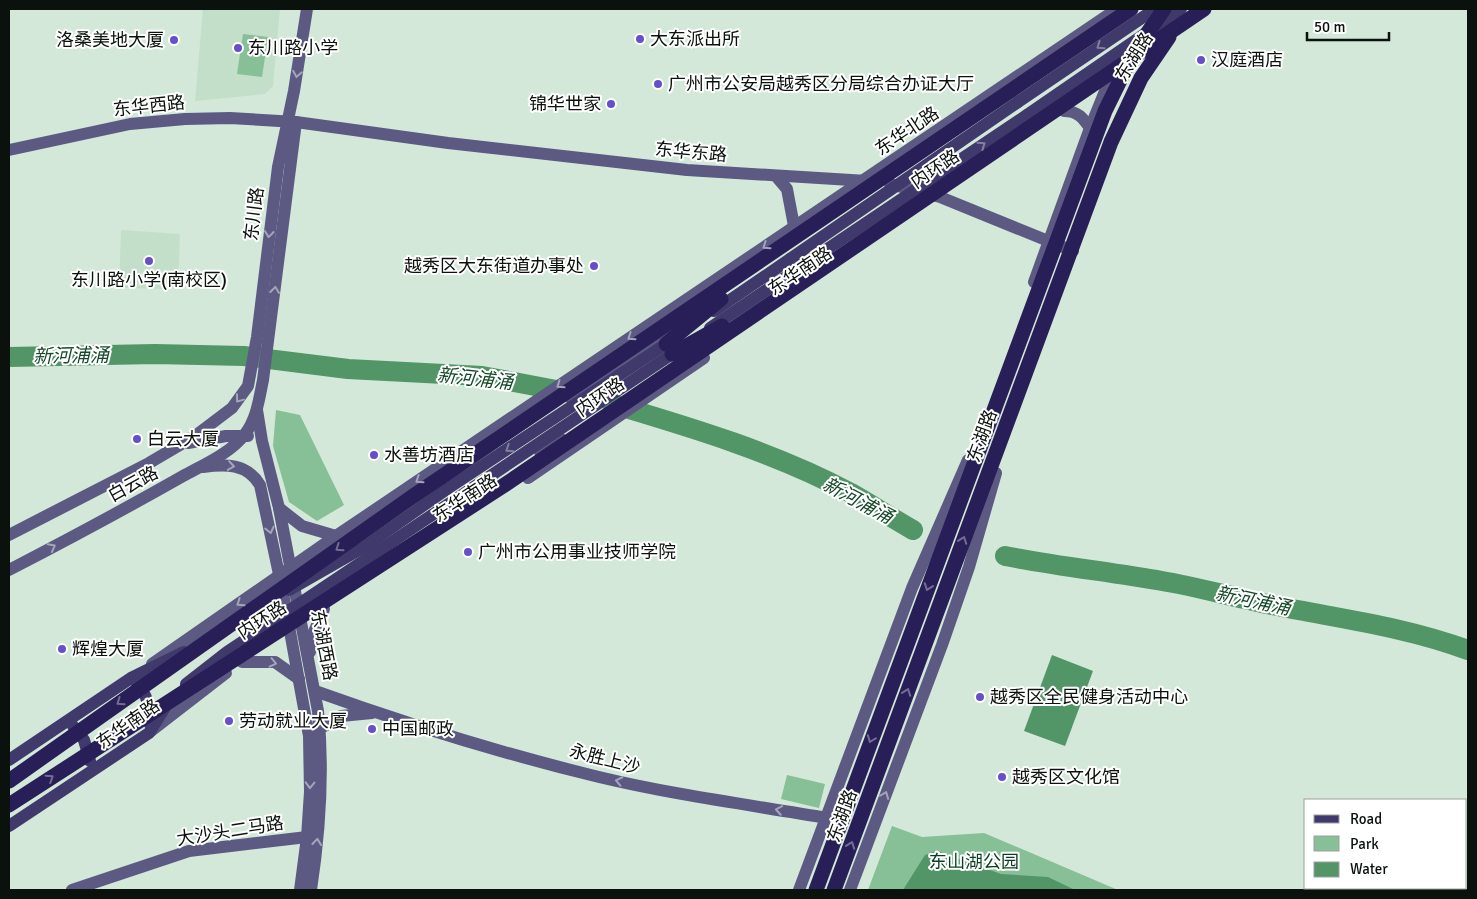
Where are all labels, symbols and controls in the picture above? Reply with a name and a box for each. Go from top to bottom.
scale bar [1307,10,1390,42]
text: 50 m [1314,18,1345,36]
place label: 大东派出所 [650,28,740,50]
street label: 东湖路 [1110,28,1158,86]
place label: 洛桑美地大厦 [56,29,164,51]
marker: 大东派出所 [634,33,646,45]
marker: 洛桑美地大厦 [168,34,180,46]
place label: 东川路小学 [248,37,338,59]
one-way arrow [1096,40,1106,49]
marker: 东川路小学 [232,42,244,54]
place label: 汉庭酒店 [1211,49,1283,71]
marker: 汉庭酒店 [1195,54,1207,66]
one-way arrow [292,70,302,79]
place label: 广州市公安局越秀区分局综合办证大厅 [668,73,974,95]
marker: 广州市公安局越秀区分局综合办证大厅 [652,78,664,90]
street label: 东华西路 [112,91,186,121]
place label: 锦华世家 [529,93,601,115]
marker: 锦华世家 [605,98,617,110]
street label: 东华北路 [871,102,943,160]
street label: 东华东路 [654,138,728,166]
one-way arrow [976,142,985,151]
street label: 内环路 [906,145,964,193]
street label: 东川路 [240,186,268,242]
one-way arrow [264,231,275,239]
one-way arrow [762,240,771,249]
street label: 东华南路 [764,242,836,300]
marker: 东川路小学(南校区) [143,255,155,267]
place label: 越秀区大东街道办事处 [404,255,584,277]
marker: 越秀区大东街道办事处 [588,260,600,272]
place label: 东川路小学(南校区) [71,269,227,291]
one-way arrow [269,286,280,294]
one-way arrow [627,331,637,340]
water label: 新河浦涌 [33,343,111,369]
water label: 新河浦涌 [436,363,516,395]
street label: 内环路 [571,373,629,421]
one-way arrow [556,379,566,388]
one-way arrow [236,393,245,403]
street label: 东湖路 [962,407,1002,465]
place label: 白云大厦 [147,428,219,450]
marker: 白云大厦 [131,433,143,445]
one-way arrow [505,442,514,452]
place label: 水善坊酒店 [384,444,474,466]
marker: 水善坊酒店 [368,449,380,461]
street label: 白云路 [104,461,162,507]
one-way arrow [227,461,235,471]
street label: 东华南路 [429,469,501,527]
water label: 新河浦涌 [818,472,898,530]
one-way arrow [416,474,425,483]
one-way arrow [264,525,275,534]
one-way arrow [957,536,967,544]
place label: 广州市公用事业技师学院 [478,541,676,563]
one-way arrow [335,542,344,551]
one-way arrow [47,544,56,554]
marker: 广州市公用事业技师学院 [462,546,474,558]
water label: 新河浦涌 [1213,581,1294,621]
one-way arrow [924,582,934,591]
street label: 内环路 [233,596,291,644]
one-way arrow [236,597,246,606]
street label: 东湖西路 [306,608,342,682]
place label: 辉煌大厦 [72,638,144,660]
marker: 辉煌大厦 [56,643,68,655]
one-way arrow [268,657,277,668]
place label: 越秀区全民健身活动中心 [990,686,1188,708]
one-way arrow [901,688,911,697]
marker: 越秀区全民健身活动中心 [974,691,986,703]
street label: 东华南路 [92,694,164,754]
one-way arrow [117,697,126,705]
place label: 劳动就业大厦 [239,710,347,732]
marker: 劳动就业大厦 [223,715,235,727]
place label: 中国邮政 [382,718,454,740]
marker: 中国邮政 [366,723,378,735]
one-way arrow [867,734,878,743]
street label: 永胜上沙 [567,740,643,778]
place label: 越秀区文化馆 [1012,766,1120,788]
marker: 越秀区文化馆 [996,771,1008,783]
one-way arrow [44,775,53,785]
one-way arrow [615,776,623,787]
one-way arrow [305,782,315,789]
street label: 东湖路 [822,787,862,845]
one-way arrow [879,791,889,800]
legend [1304,799,1467,889]
one-way arrow [774,805,783,815]
text: Road [1350,810,1382,828]
street label: 大沙头二马路 [175,812,285,850]
text: Park [1350,835,1379,853]
one-way arrow [311,838,322,846]
one-way arrow [845,841,855,849]
park label: 东山湖公园 [929,851,1019,873]
text: Water [1350,860,1388,878]

